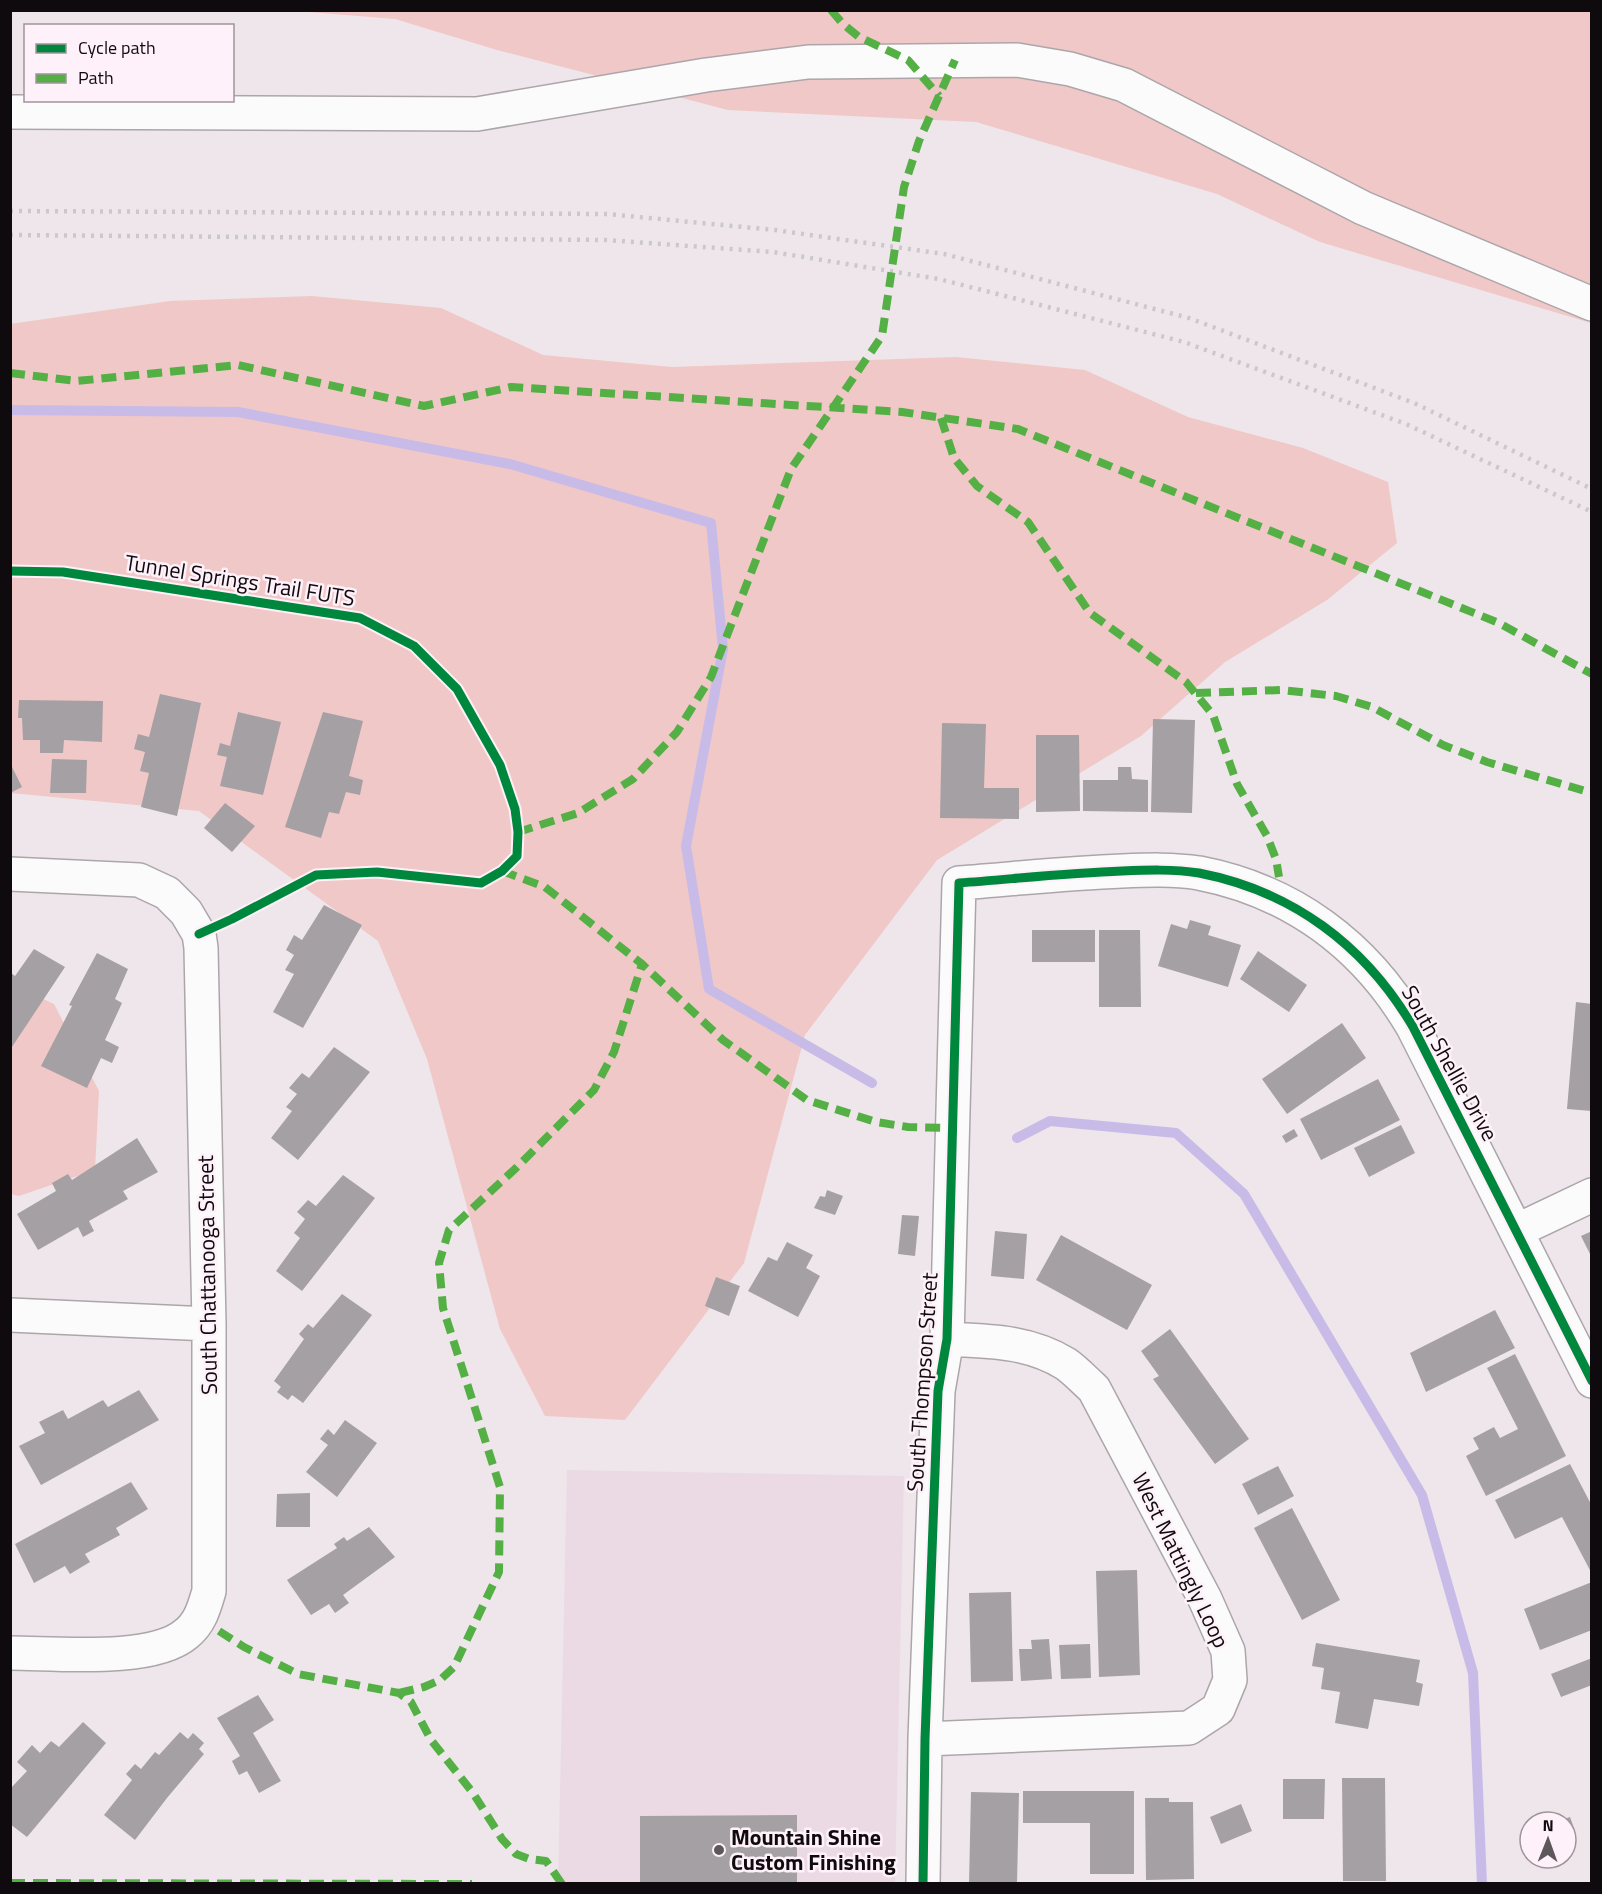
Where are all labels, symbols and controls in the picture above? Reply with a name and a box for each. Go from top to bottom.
legend [24,24,234,102]
text: Cycle path [78,34,156,61]
text: Path [78,64,114,91]
street label: Tunnel Springs Trail FUTS [123,545,357,615]
street label: South Shellie Drive [1393,979,1507,1147]
street label: South Chattanooga Street [188,1155,226,1395]
street label: South Thompson Street [897,1271,947,1493]
street label: West Mattingly Loop [1124,1466,1238,1654]
north arrow [1518,1810,1578,1870]
text: N [1543,1813,1554,1837]
place label: Mountain Shine Custom Finishing [731,1820,896,1879]
marker: Mountain Shine Custom Finishing [712,1843,726,1857]

